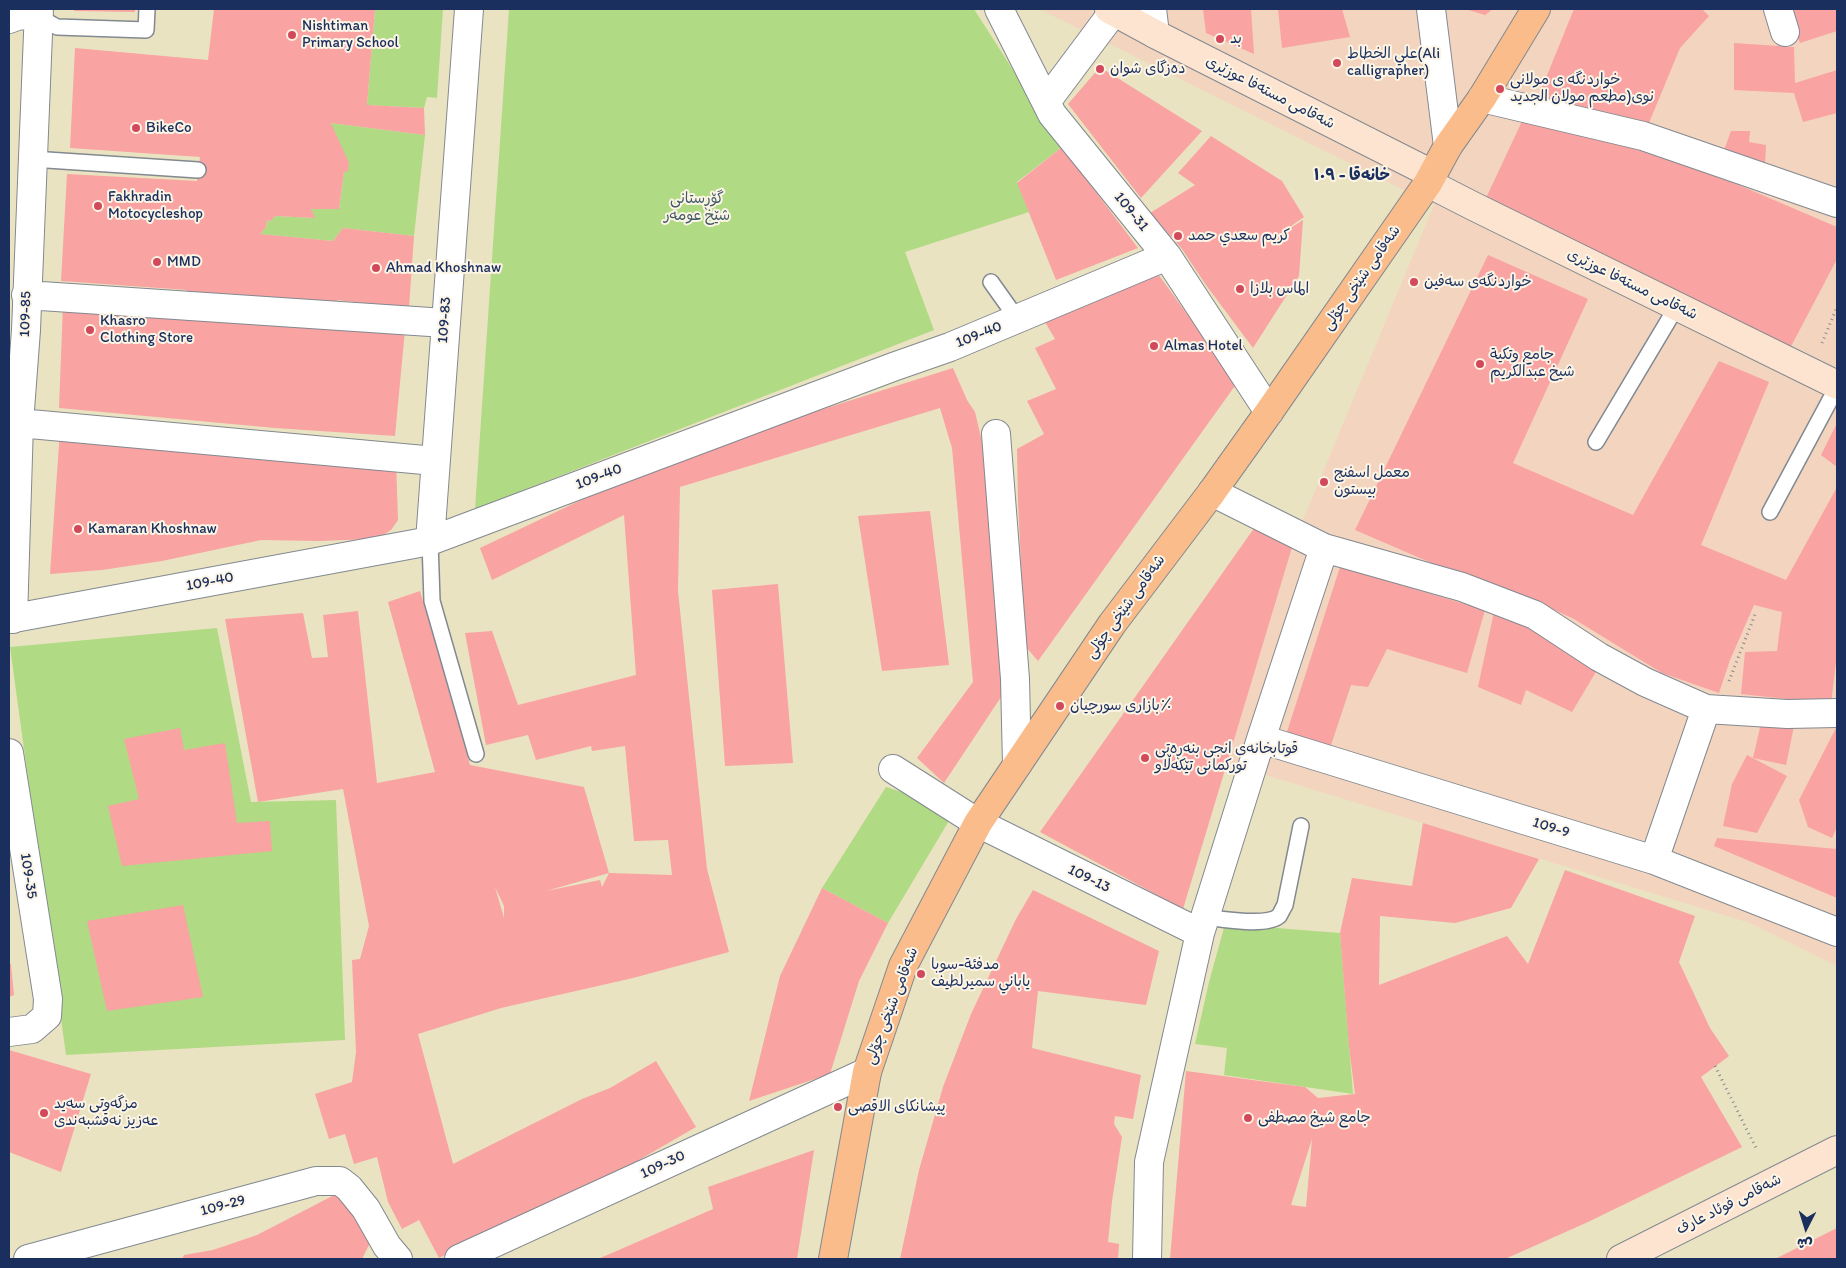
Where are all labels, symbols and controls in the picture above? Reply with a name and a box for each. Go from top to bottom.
place label: Nishtiman Primary School [302,17,399,52]
marker: Nishtiman Primary School [286,29,298,41]
place label: بد [1230,30,1242,48]
marker: بد [1214,33,1226,45]
place label: علي الخطاط(Ali calligrapher) [1347,45,1440,80]
street label: شەقامی مستەفا عوزێری [1202,53,1338,133]
marker: علي الخطاط(Ali calligrapher) [1331,57,1343,69]
place label: دەزگای شوان [1110,60,1185,78]
marker: دەزگای شوان [1094,63,1106,75]
place label: خواردنگه ی مولانی نوی(مطعم مولان الجديد [1510,71,1654,106]
marker: خواردنگه ی مولانی نوی(مطعم مولان الجديد [1494,83,1506,95]
place label: BikeCo [146,119,192,137]
marker: BikeCo [130,122,142,134]
district label: خانەقا - ١٠٩ [1314,166,1390,186]
place label: Fakhradin Motocycleshop [108,188,203,223]
street label: 109-31 [1110,189,1152,235]
park label: گۆڕستانی شێخ عومەر [664,190,730,225]
marker: Fakhradin Motocycleshop [92,200,104,212]
street label: شەقامی شێخی چۆلی [1319,222,1405,334]
place label: كريم سعدي حمد [1188,227,1290,245]
marker: كريم سعدي حمد [1172,230,1184,242]
street label: شەقامی مستەفا عوزێری [1564,246,1700,324]
place label: MMD [167,253,201,271]
marker: MMD [151,256,163,268]
place label: Ahmad Khoshnaw [386,259,501,277]
marker: Ahmad Khoshnaw [370,262,382,274]
place label: خواردنگەی سەفین [1424,273,1532,291]
marker: خواردنگەی سەفین [1408,276,1420,288]
place label: الماس بلازا [1250,280,1309,298]
marker: الماس بلازا [1234,283,1246,295]
street label: 109-85 [16,291,36,337]
street label: 109-83 [434,296,456,344]
place label: Khasro Clothing Store [100,312,193,347]
street label: 109-40 [953,318,1005,352]
marker: Khasro Clothing Store [84,324,96,336]
place label: Almas Hotel [1164,337,1243,355]
marker: Almas Hotel [1148,340,1160,352]
place label: جامع وتكية شيخ عبدالكريم [1490,346,1575,381]
marker: جامع وتكية شيخ عبدالكريم [1474,358,1486,370]
street label: 109-40 [573,460,625,494]
place label: معمل اسفنج بيستون [1334,464,1410,499]
marker: معمل اسفنج بيستون [1318,476,1330,488]
place label: Kamaran Khoshnaw [88,520,217,538]
marker: Kamaran Khoshnaw [72,523,84,535]
street label: شەقامی شێخی چۆلی [1082,552,1170,662]
street label: 109-40 [185,569,235,595]
place label: بازاری سورچیان٪ [1070,697,1172,715]
marker: بازاری سورچیان٪ [1054,700,1066,712]
place label: قوتابخانەی انجی بنەڕەتی تورکمانی تێکەڵاو [1155,740,1298,775]
marker: قوتابخانەی انجی بنەڕەتی تورکمانی تێکەڵاو [1139,752,1151,764]
street label: 109-9 [1530,814,1572,842]
street label: 109-35 [16,852,40,900]
street label: 109-13 [1065,861,1113,897]
street label: شەقامی شێخی چۆلی [861,945,923,1067]
place label: مدفئة-سوبا ياباني سميرلطيف [931,956,1030,991]
marker: مدفئة-سوبا ياباني سميرلطيف [915,968,927,980]
place label: مزگەوتی سەید عەزیز نەقشبەندی [54,1095,158,1130]
place label: پيشانكاى الاقصى [848,1098,945,1116]
marker: پيشانكاى الاقصى [832,1101,844,1113]
marker: مزگەوتی سەید عەزیز نەقشبەندی [38,1107,50,1119]
place label: جامع شيخ مصطفى [1258,1109,1371,1127]
marker: جامع شيخ مصطفى [1242,1112,1254,1124]
street label: 109-30 [638,1147,688,1183]
street label: شەقامی فوئاد عارف [1673,1171,1785,1239]
street label: 109-29 [199,1191,247,1221]
north arrow [1781,1203,1831,1253]
text: ش [1796,1234,1813,1253]

